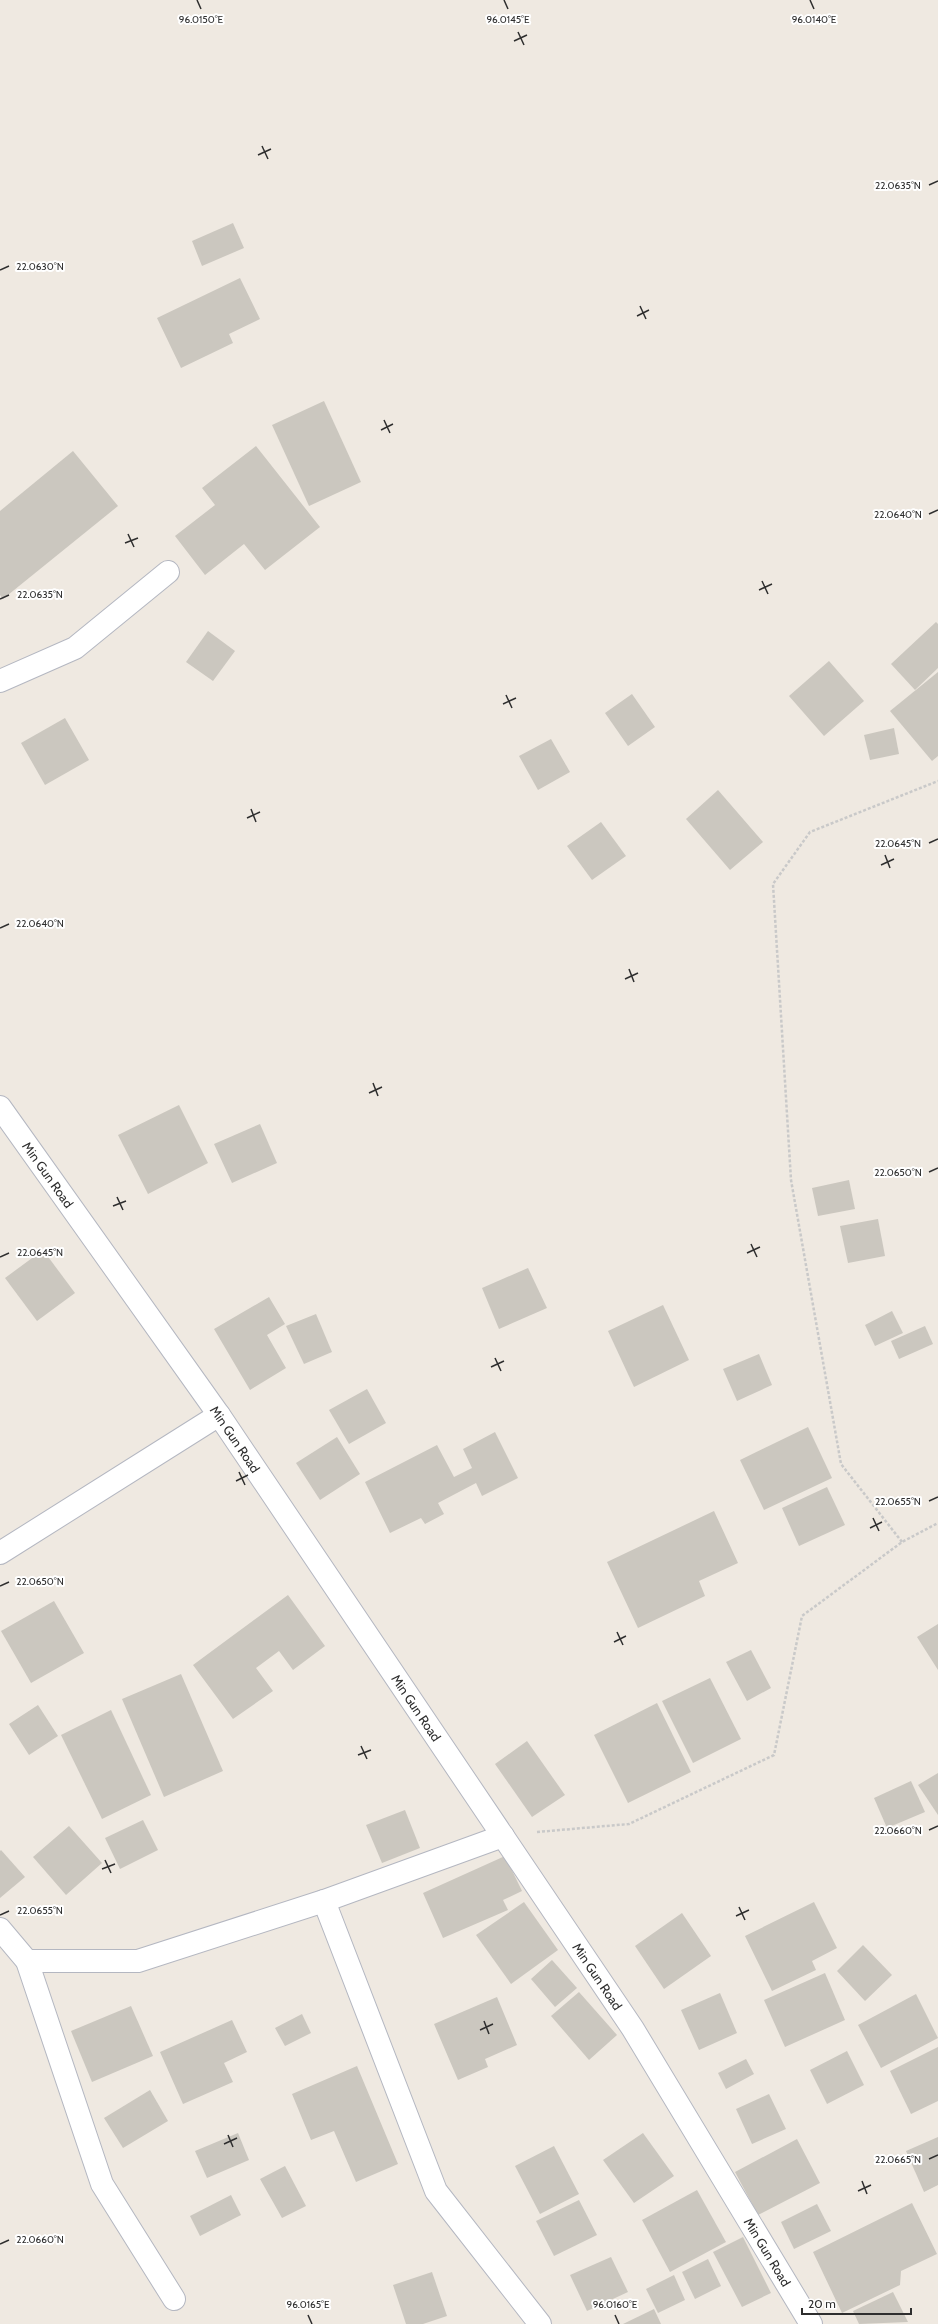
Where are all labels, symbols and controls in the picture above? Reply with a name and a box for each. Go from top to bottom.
text: 96.0150°E [179,13,224,26]
text: 96.0145°E [486,13,530,26]
text: 96.0140°E [792,13,837,26]
text: 22.0635°N [875,179,921,192]
text: 22.0630°N [16,260,64,273]
text: 22.0640°N [874,508,922,521]
text: 22.0635°N [17,588,63,601]
text: 22.0645°N [875,837,921,850]
text: 22.0640°N [16,917,64,930]
street label: Min Gun Road [19,1138,77,1211]
text: 22.0650°N [874,1166,922,1179]
text: 22.0645°N [17,1246,63,1259]
street label: Min Gun Road [207,1403,264,1476]
text: 22.0655°N [875,1495,921,1508]
text: 22.0650°N [16,1575,64,1588]
street label: Min Gun Road [388,1671,445,1744]
text: 22.0660°N [874,1824,922,1837]
text: 22.0655°N [17,1904,63,1917]
street label: Min Gun Road [569,1940,626,2013]
text: 22.0665°N [875,2153,921,2166]
street label: Min Gun Road [741,2215,794,2289]
text: 22.0660°N [16,2233,64,2246]
scale bar [802,2290,911,2316]
text: 20 m [808,2296,836,2311]
text: 96.0165°E [286,2298,330,2311]
text: 96.0160°E [593,2298,638,2311]

